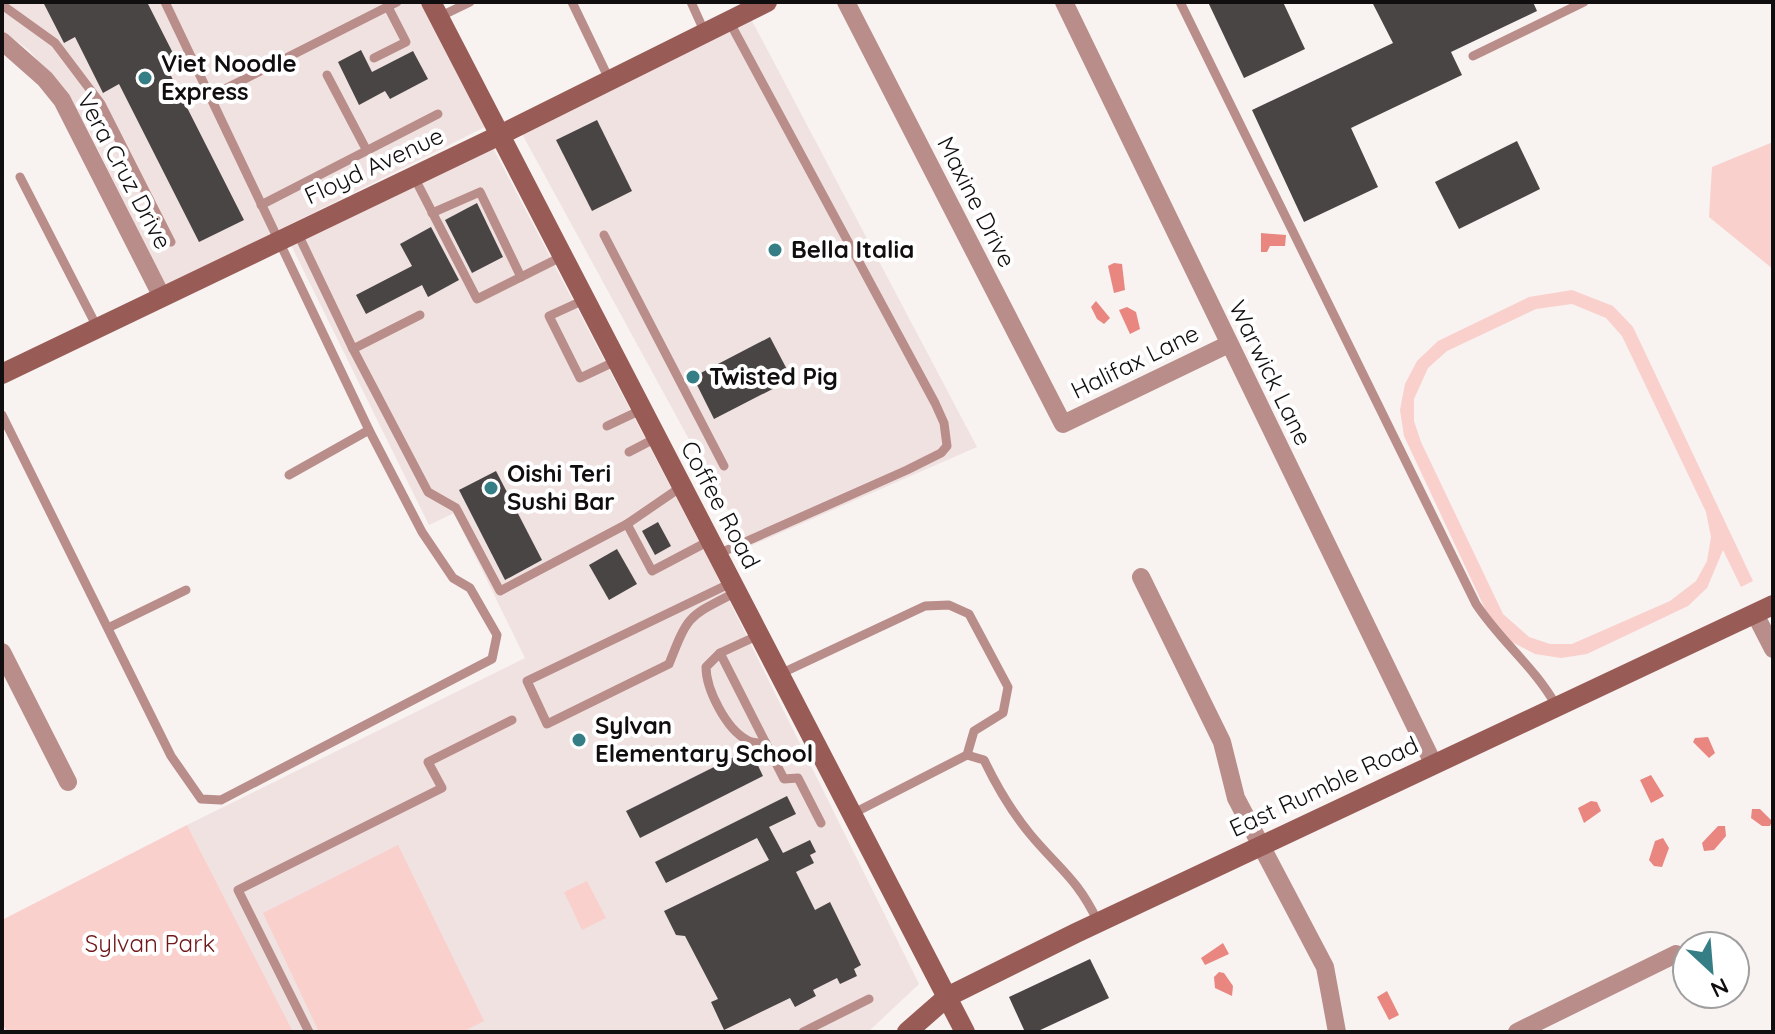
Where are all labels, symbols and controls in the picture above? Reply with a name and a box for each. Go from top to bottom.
place label: Viet Noodle Express [161,48,297,106]
marker: Viet Noodle Express [136,69,154,87]
street label: Vera Cruz Drive [71,87,179,254]
street label: Floyd Avenue [299,120,448,210]
street label: Maxine Drive [931,131,1023,272]
place label: Bella Italia [791,234,914,264]
marker: Bella Italia [766,241,784,259]
street label: Warwick Lane [1223,295,1319,450]
street label: Halifax Lane [1066,317,1203,405]
place label: Twisted Pig [709,361,838,391]
marker: Twisted Pig [684,368,702,386]
street label: Coffee Road [675,435,767,574]
place label: Oishi Teri Sushi Bar [507,458,615,516]
marker: Oishi Teri Sushi Bar [482,479,500,497]
place label: Sylvan Elementary School [595,710,813,768]
street label: East Rumble Road [1224,729,1423,843]
marker: Sylvan Elementary School [570,731,588,749]
park label: Sylvan Park [85,928,215,958]
north arrow [1671,930,1751,1010]
text: N [1706,972,1733,1004]

